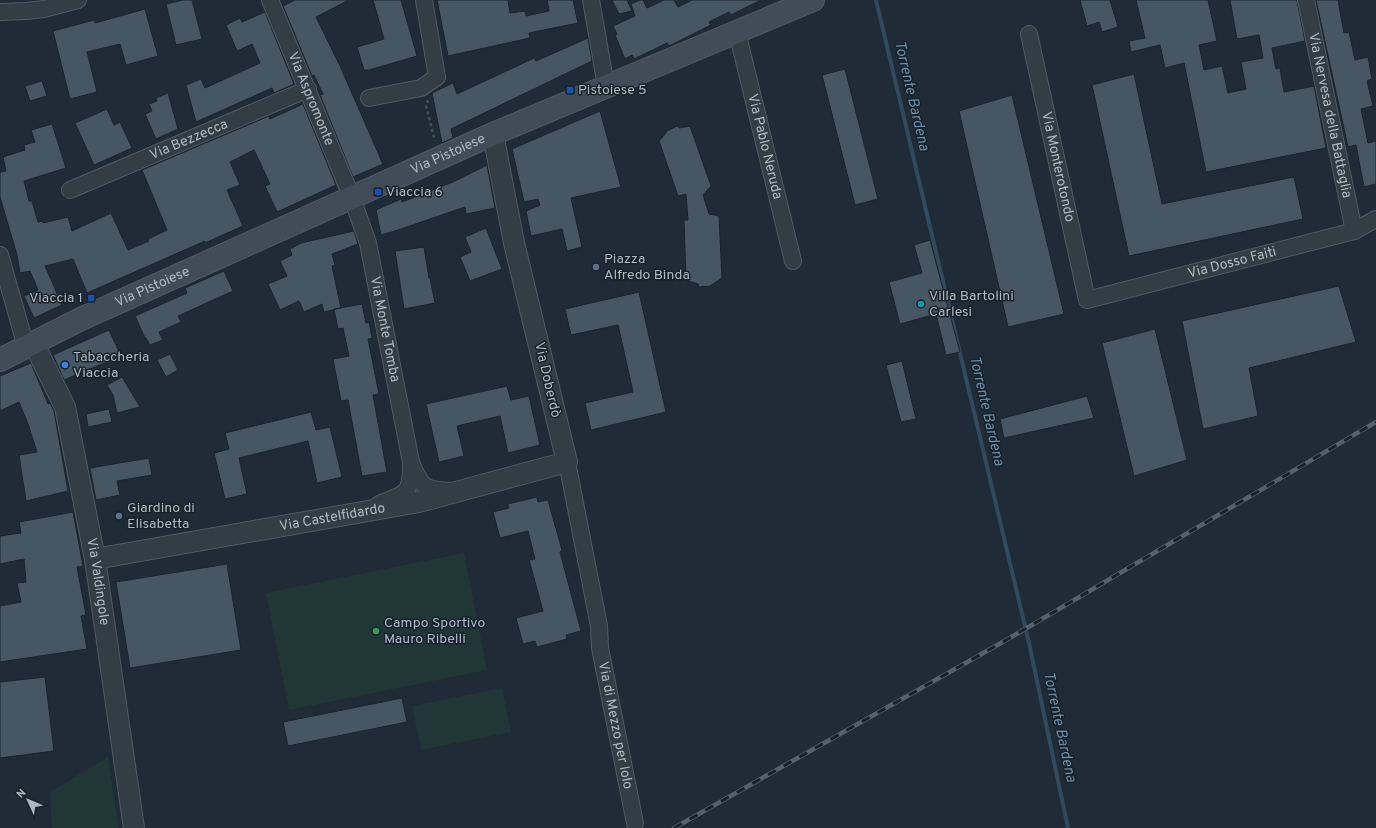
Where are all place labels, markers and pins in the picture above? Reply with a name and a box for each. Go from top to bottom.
place label: Pistoiese 5 [578,82,647,99]
marker: Pistoiese 5 [565,85,575,95]
place label: Viaccia 6 [386,184,443,201]
marker: Viaccia 6 [373,187,383,197]
place label: Piazza Alfredo Binda [604,251,690,284]
marker: Piazza Alfredo Binda [591,262,601,272]
place label: Villa Bartolini Carlesi [929,288,1014,321]
place label: Viaccia 1 [29,290,83,307]
marker: Viaccia 1 [86,293,96,303]
marker: Villa Bartolini Carlesi [916,299,926,309]
place label: Tabaccheria Viaccia [73,349,149,382]
marker: Tabaccheria Viaccia [60,360,70,370]
place label: Giardino di Elisabetta [127,500,195,533]
marker: Giardino di Elisabetta [114,511,124,521]
place label: Campo Sportivo Mauro Ribelli [384,615,485,648]
marker: Campo Sportivo Mauro Ribelli [371,626,381,636]

